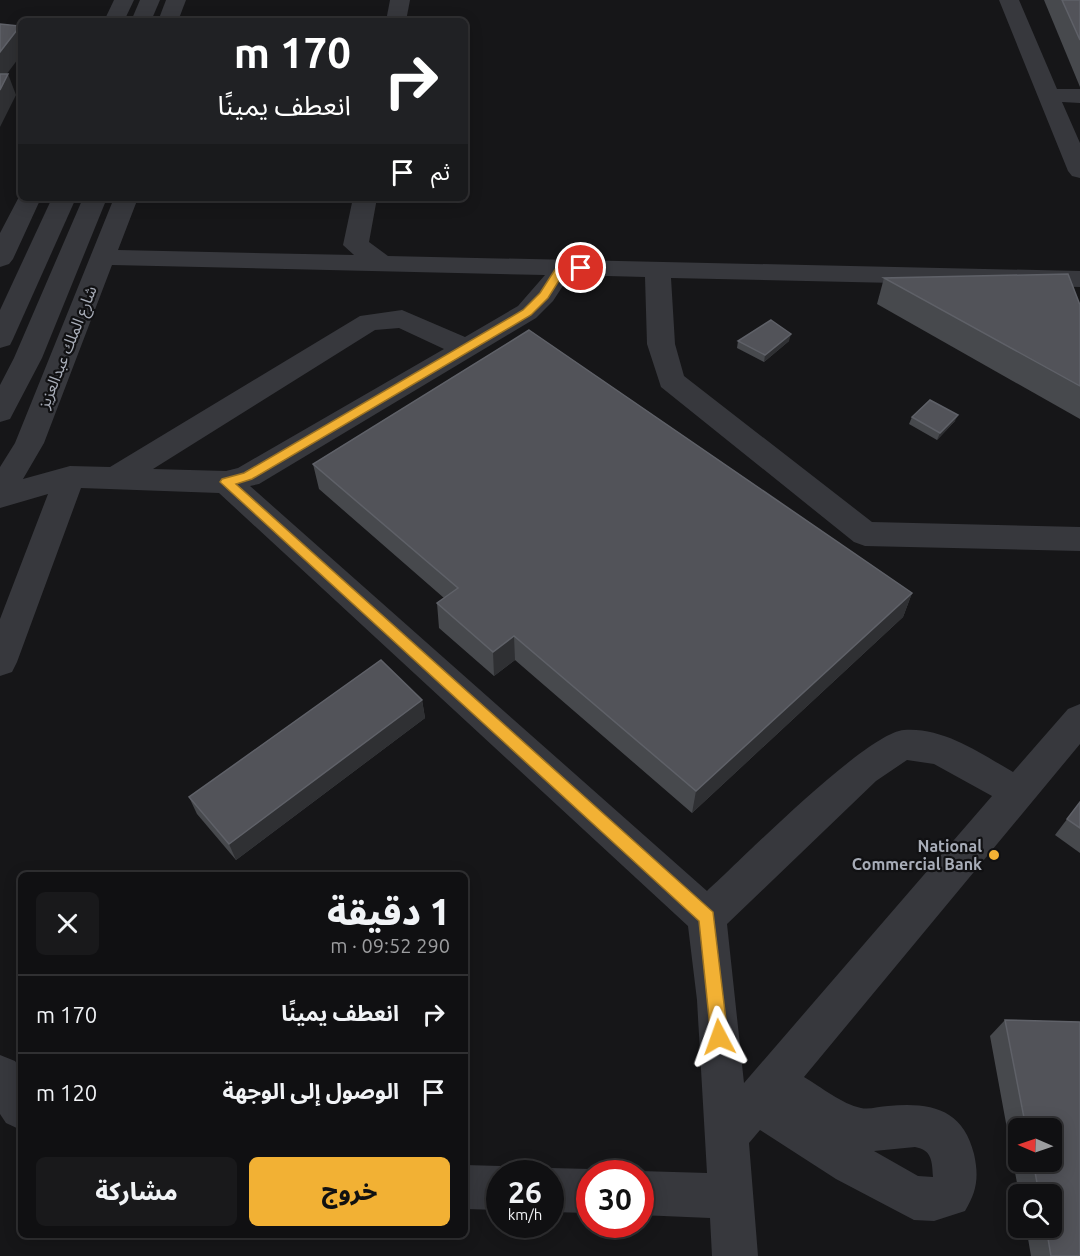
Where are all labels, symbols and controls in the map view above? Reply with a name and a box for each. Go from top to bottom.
text: 170 m [234,29,351,76]
icon: right [372,42,450,120]
text: انعطف يمينًا [217,90,351,120]
icon: arrive [386,156,419,189]
text: ثم [431,159,450,184]
pin [555,242,606,293]
icon: arrive [564,251,597,284]
street label: شارع الملك عبدالعزيز [34,283,104,413]
place label: National Commercial Bank [852,837,982,873]
marker: National Commercial Bank [987,848,1001,862]
text: 1 دقيقة [327,891,450,932]
button: close [36,892,99,955]
text: 290 m · 09:52 [330,934,450,957]
icon: right [417,998,450,1031]
text: انعطف يمينًا [281,1000,399,1025]
text: 170 m [36,1002,97,1027]
position arrow [687,1005,751,1069]
icon: arrive [417,1076,450,1109]
text: الوصول إلى الوجهة [222,1078,399,1103]
text: 120 m [36,1080,97,1105]
north arrow [1008,1118,1062,1172]
map controls [1008,1118,1062,1238]
button: مشاركة [36,1157,237,1226]
button: خروج [249,1157,450,1226]
speed limit sign: 30 [576,1160,654,1238]
text: 26 [508,1175,542,1209]
button: search [1008,1184,1062,1238]
text: km/h [508,1206,542,1223]

